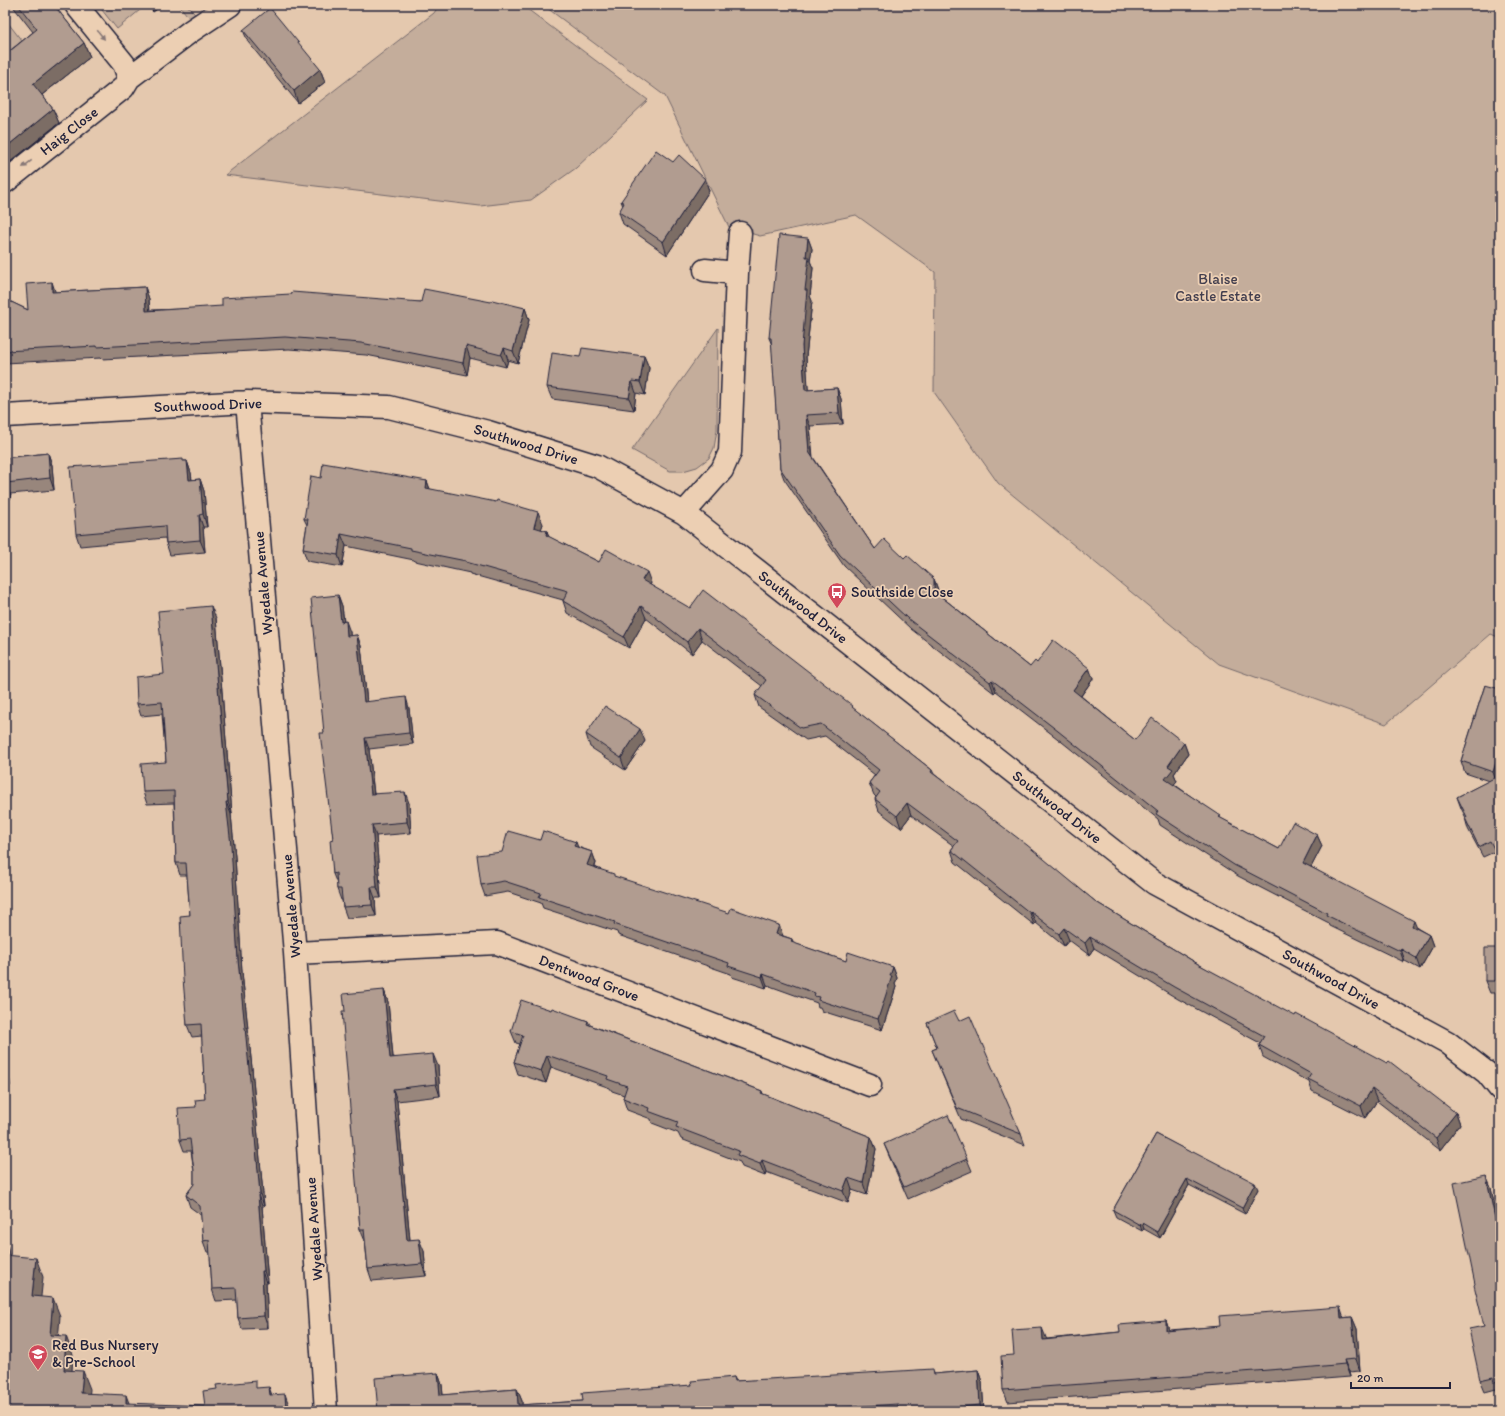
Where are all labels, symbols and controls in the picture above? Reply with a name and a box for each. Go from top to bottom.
one-way arrow [96,30,105,41]
street label: Haig Close [36,103,102,159]
one-way arrow [22,160,33,169]
park label: Blaise Castle Estate [1175,270,1261,305]
street label: Southwood Drive [154,394,262,416]
street label: Southwood Drive [472,420,580,468]
street label: Wyedale Avenue [250,530,276,636]
street label: Southwood Drive [755,567,851,647]
bus stop icon: Southside Close [826,581,848,609]
place label: Southside Close [851,583,953,601]
street label: Southwood Drive [1009,767,1105,847]
street label: Wyedale Avenue [278,853,304,959]
street label: Southwood Drive [1279,945,1383,1013]
street label: Dentwood Grove [536,951,642,1005]
street label: Wyedale Avenue [301,1176,327,1282]
place label: Red Bus Nursery & Pre-School [52,1336,159,1371]
school or university icon: Red Bus Nursery & Pre-School [27,1343,49,1371]
scale bar [1351,1364,1450,1390]
text: 20 m [1357,1371,1384,1385]

